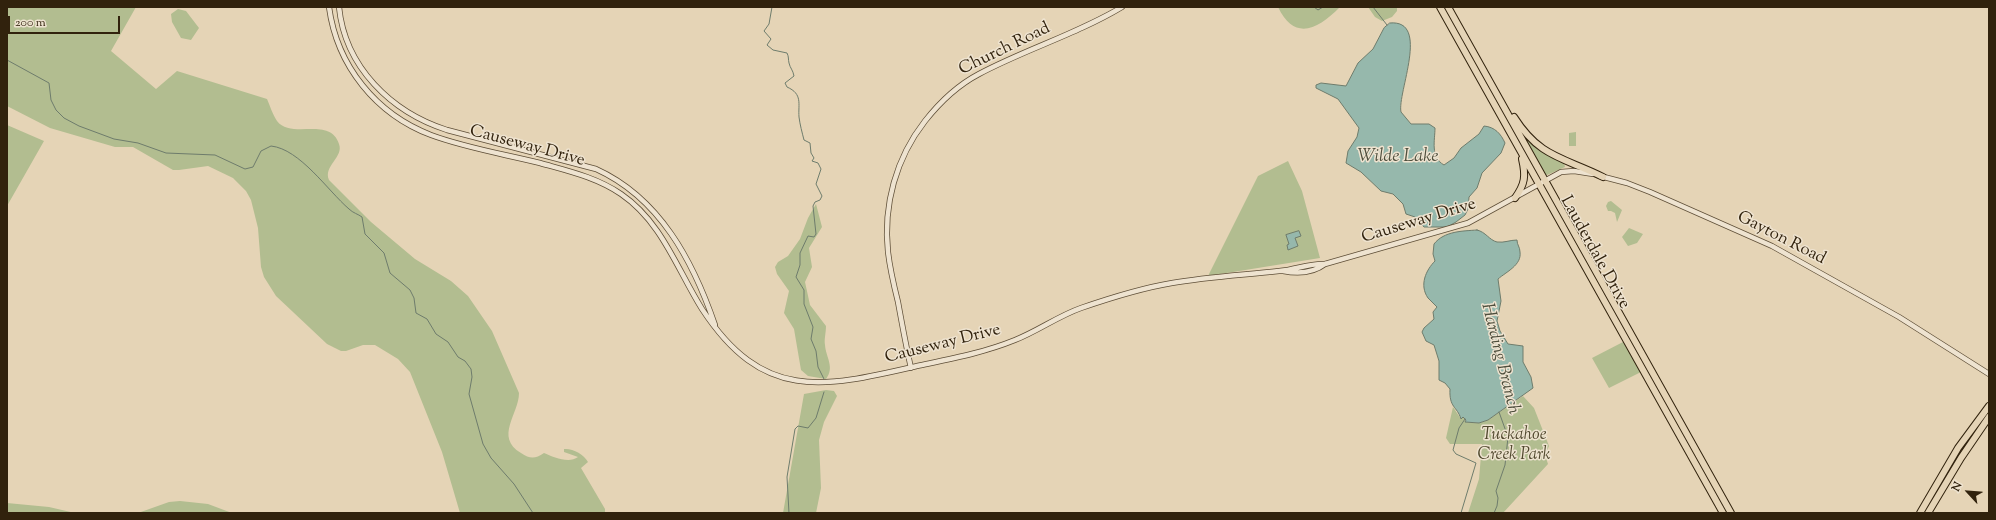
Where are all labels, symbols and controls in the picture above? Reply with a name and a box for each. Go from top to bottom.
scale bar [10,8,122,34]
text: 200 m [15,14,46,32]
street label: Church Road [956,19,1054,81]
street label: Causeway Drive [467,122,587,172]
water label: Wilde Lake [1358,147,1438,169]
street label: Lauderdale Drive [1555,193,1633,313]
street label: Causeway Drive [1359,195,1479,249]
street label: Gayton Road [1733,208,1829,270]
water label: Harding Branch [1475,301,1523,417]
street label: Causeway Drive [883,321,1003,369]
park label: Tuckahoe Creek Park [1477,426,1551,466]
north arrow [1948,472,1988,512]
text: N [1948,479,1966,494]

